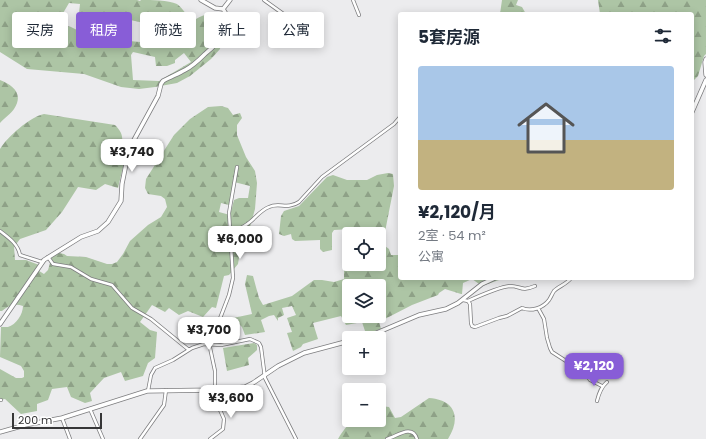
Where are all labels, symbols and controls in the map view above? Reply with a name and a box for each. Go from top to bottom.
chip: 买房 [12,12,68,48]
chip: 租房 [76,12,132,48]
chip: 筛选 [140,12,196,48]
chip: 新上 [204,12,260,48]
chip: 公寓 [268,12,324,48]
text: 5套房源 [418,25,480,49]
icon: filters [652,25,674,47]
icon: home [510,92,582,164]
pin: ¥3,740 [99,139,165,173]
text: ¥3,740 [110,142,154,161]
text: ¥2,120/月 [418,200,496,224]
pin: ¥6,000 [207,226,273,260]
text: 2室 · 54 m² [418,226,486,245]
map controls [342,227,386,427]
button: locate [342,227,386,271]
text: ¥6,000 [217,229,263,248]
text: 公寓 [418,247,444,266]
button: layers [342,279,386,323]
pin: ¥3,700 [176,317,242,351]
text: ¥3,700 [187,320,231,339]
button: + [342,331,386,375]
pin: ¥2,120 [561,353,627,387]
text: ¥2,120 [574,356,614,375]
button: − [342,383,386,427]
pin: ¥3,600 [198,385,264,419]
text: ¥3,600 [208,388,254,407]
scale bar [12,411,102,430]
text: 200 m [18,412,52,428]

